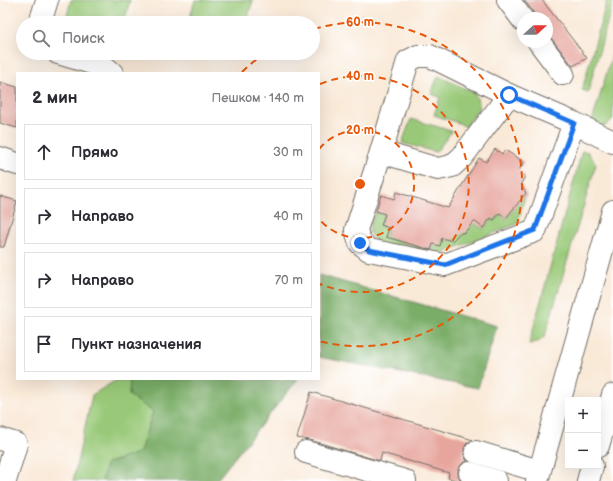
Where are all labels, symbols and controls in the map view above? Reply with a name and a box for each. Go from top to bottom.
north arrow [517,12,553,48]
text: 60 m [346,15,374,30]
search box [16,16,320,60]
icon: search [30,27,52,49]
text: Поиск [62,29,105,48]
text: 40 m [346,69,374,84]
route start [500,86,518,104]
text: 2 мин [32,88,78,108]
text: Пешком · 140 m [212,90,304,106]
text: 20 m [346,123,374,138]
icon: ahead [33,141,55,163]
text: Прямо [71,143,118,162]
text: 30 m [273,144,303,160]
centre of rings [353,177,367,191]
icon: right [33,205,55,227]
text: Направо [71,207,134,226]
text: 40 m [273,208,303,224]
route end [351,234,369,252]
icon: right [33,269,55,291]
text: Направо [71,271,134,290]
text: 70 m [275,272,303,288]
icon: arrive [33,333,55,355]
text: Пункт назначения [71,335,202,354]
map controls [565,397,601,469]
button: + [565,397,601,433]
button: − [565,433,601,469]

